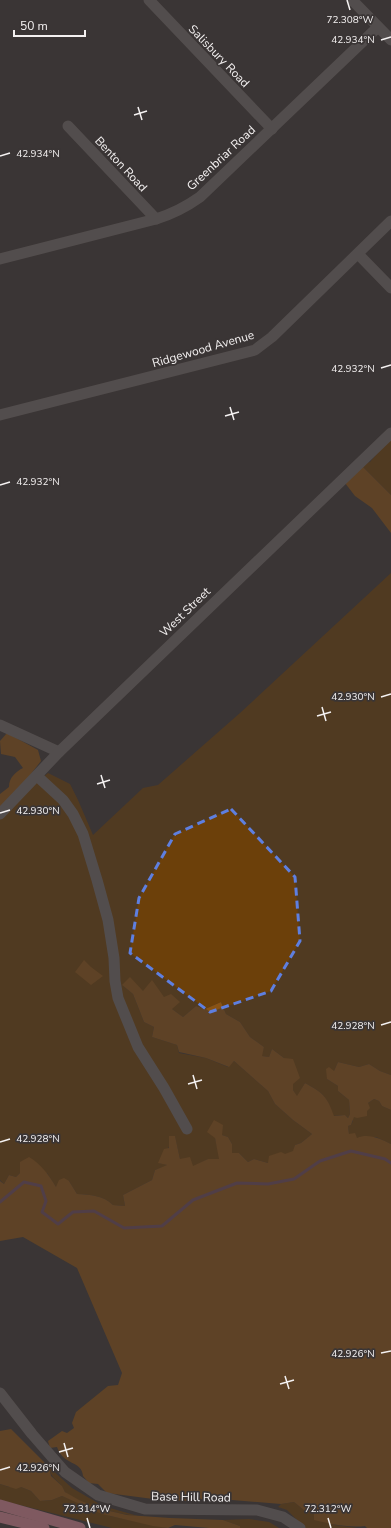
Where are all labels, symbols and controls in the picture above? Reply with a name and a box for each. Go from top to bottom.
scale bar [14,12,85,38]
text: 72.308°W [326,13,374,27]
text: 50 m [20,18,48,34]
street label: Salisbury Road [185,21,253,91]
text: 42.934°N [331,33,375,47]
street label: Greenbriar Road [183,122,259,194]
street label: Benton Road [91,133,151,195]
text: 42.934°N [16,147,60,161]
street label: Ridgewood Avenue [150,327,256,371]
text: 42.932°N [331,362,375,376]
text: 42.932°N [16,475,60,489]
street label: West Street [156,583,214,640]
text: 42.930°N [331,690,375,704]
text: 42.930°N [16,804,60,818]
text: 42.928°N [331,1019,375,1033]
text: 42.928°N [16,1132,60,1146]
text: 42.926°N [331,1347,375,1361]
text: 42.926°N [16,1461,60,1475]
street label: Base Hill Road [151,1488,231,1506]
text: 72.314°W [63,1502,111,1516]
text: 72.312°W [304,1502,352,1516]

